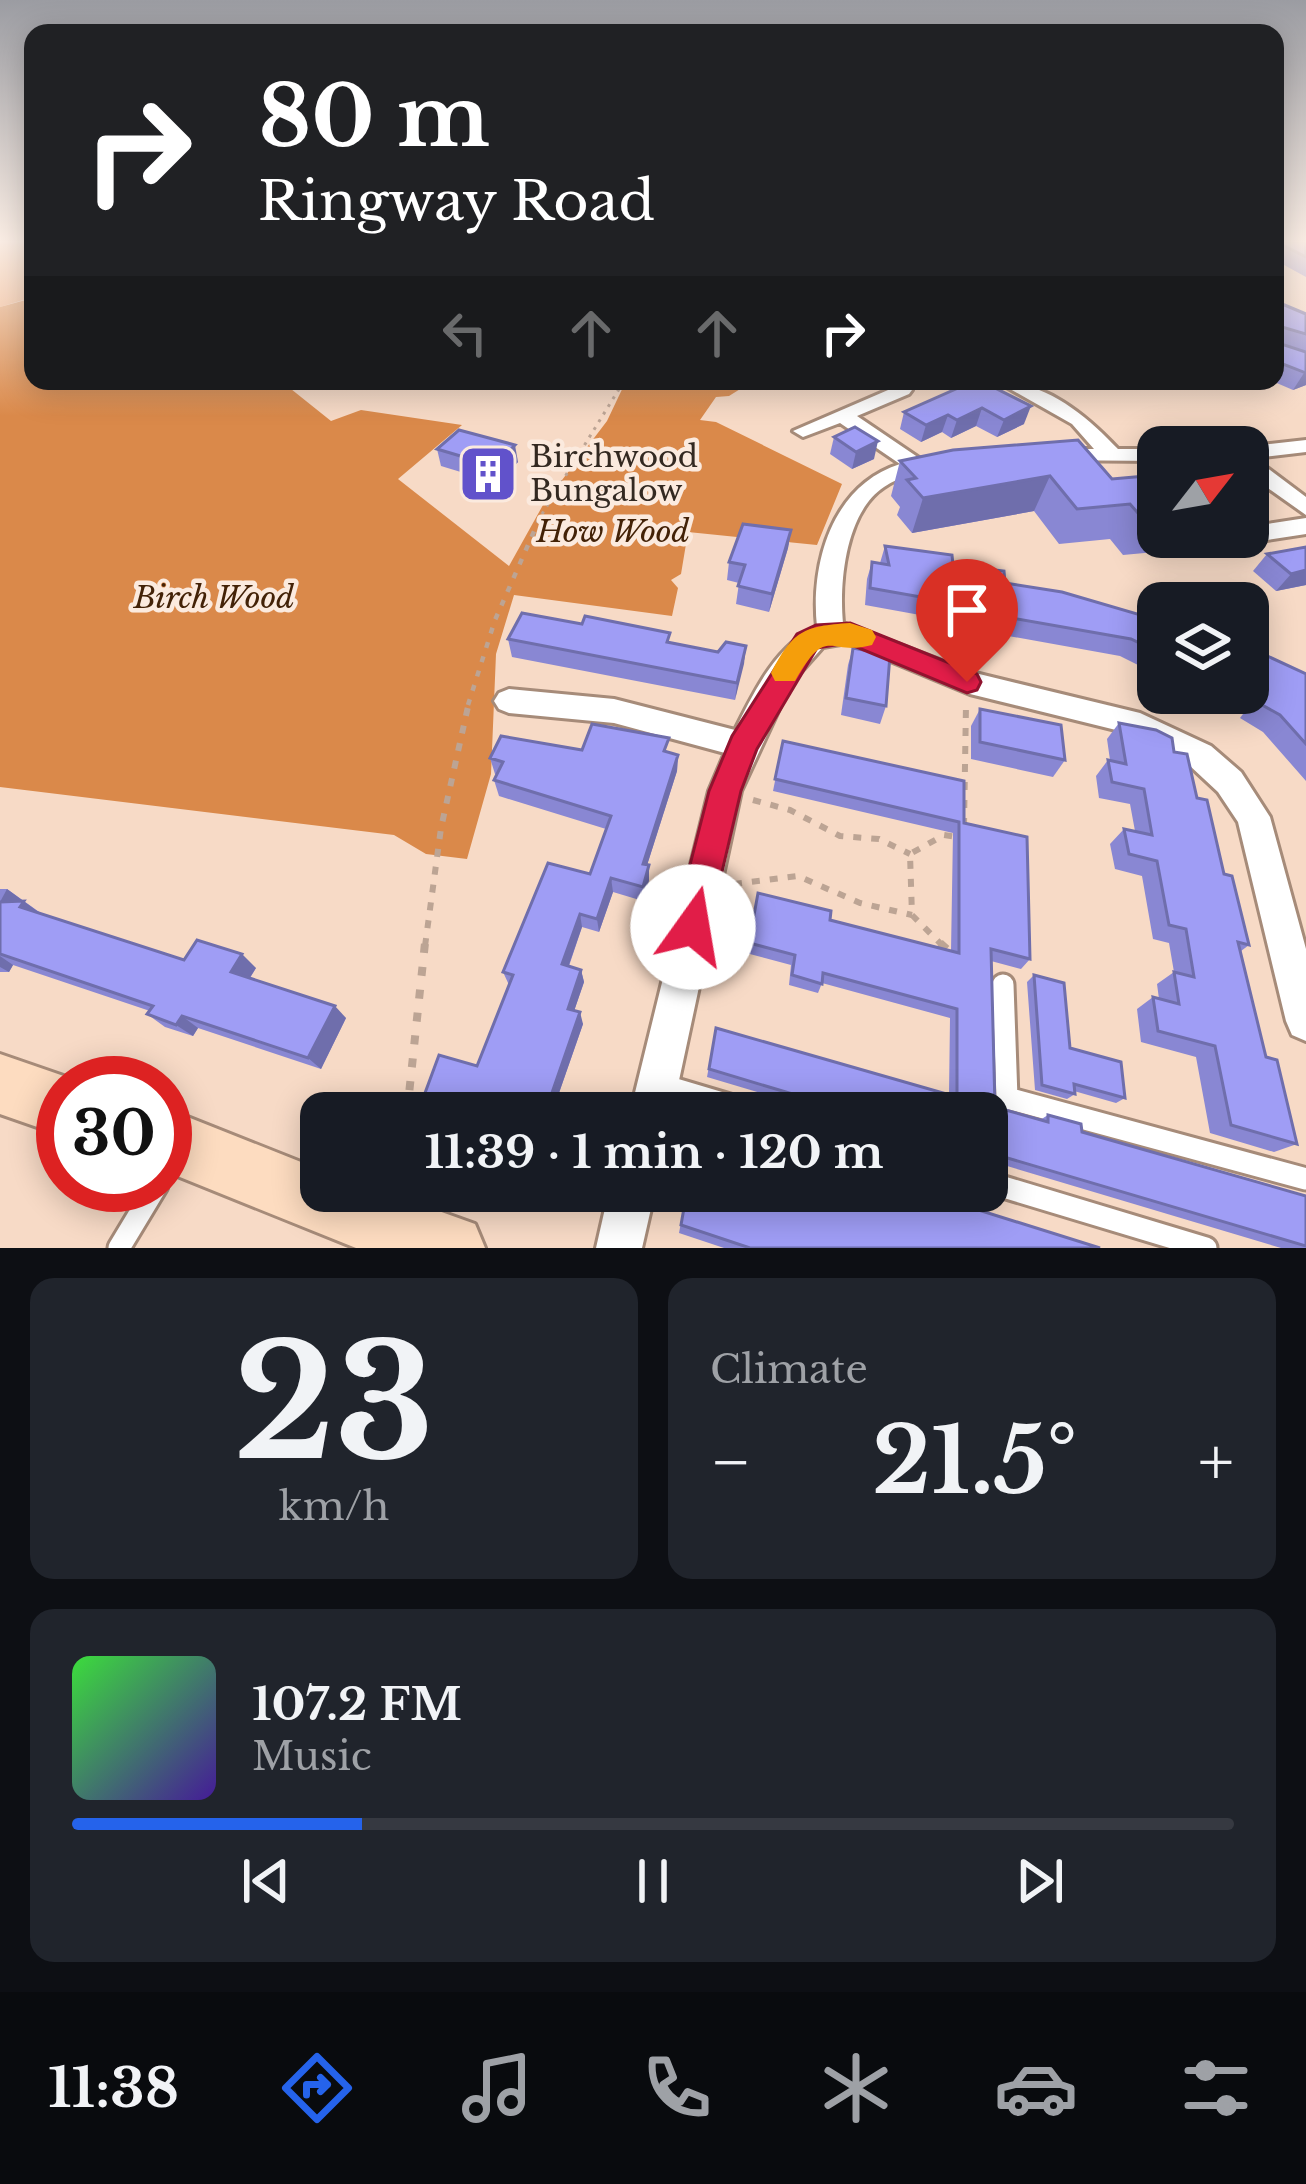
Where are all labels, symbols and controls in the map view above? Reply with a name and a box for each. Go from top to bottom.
text: 80 m [258,65,490,169]
icon: right [60,72,216,228]
text: Ringway Road [258,168,655,235]
icon: left [432,300,498,366]
icon: ahead [558,300,624,366]
icon: ahead [684,300,750,366]
icon: right [810,300,876,366]
north arrow [1137,426,1269,558]
map controls [1137,426,1269,714]
place label: Birchwood Bungalow [530,438,698,509]
building icon: Birchwood Bungalow [457,443,519,505]
park label: How Wood [536,513,690,550]
pin [916,559,1018,682]
icon: arrive [934,577,1000,643]
park label: Birch Wood [133,579,294,616]
button: layers [1137,582,1269,714]
position arrow [630,864,756,990]
speed limit sign: 30 [36,1056,192,1212]
text: 11:39 · 1 min · 120 m [424,1124,884,1180]
text: 23 [234,1307,434,1500]
text: Climate [710,1345,868,1394]
text: 21.5° [872,1406,1077,1517]
text: − [710,1421,752,1503]
text: + [1198,1421,1234,1503]
text: km/h [279,1482,389,1531]
text: 107.2 FM [252,1676,462,1732]
text: Music [252,1732,372,1781]
icon: previous [233,1848,299,1914]
icon: pause [620,1848,686,1914]
icon: next [1007,1848,1073,1914]
icon: directions [275,2046,359,2130]
icon: music [455,2046,539,2130]
icon: phone [635,2046,719,2130]
icon: climate [814,2046,898,2130]
icon: car [994,2046,1078,2130]
icon: filters [1174,2046,1258,2130]
text: 11:38 [48,2055,179,2122]

